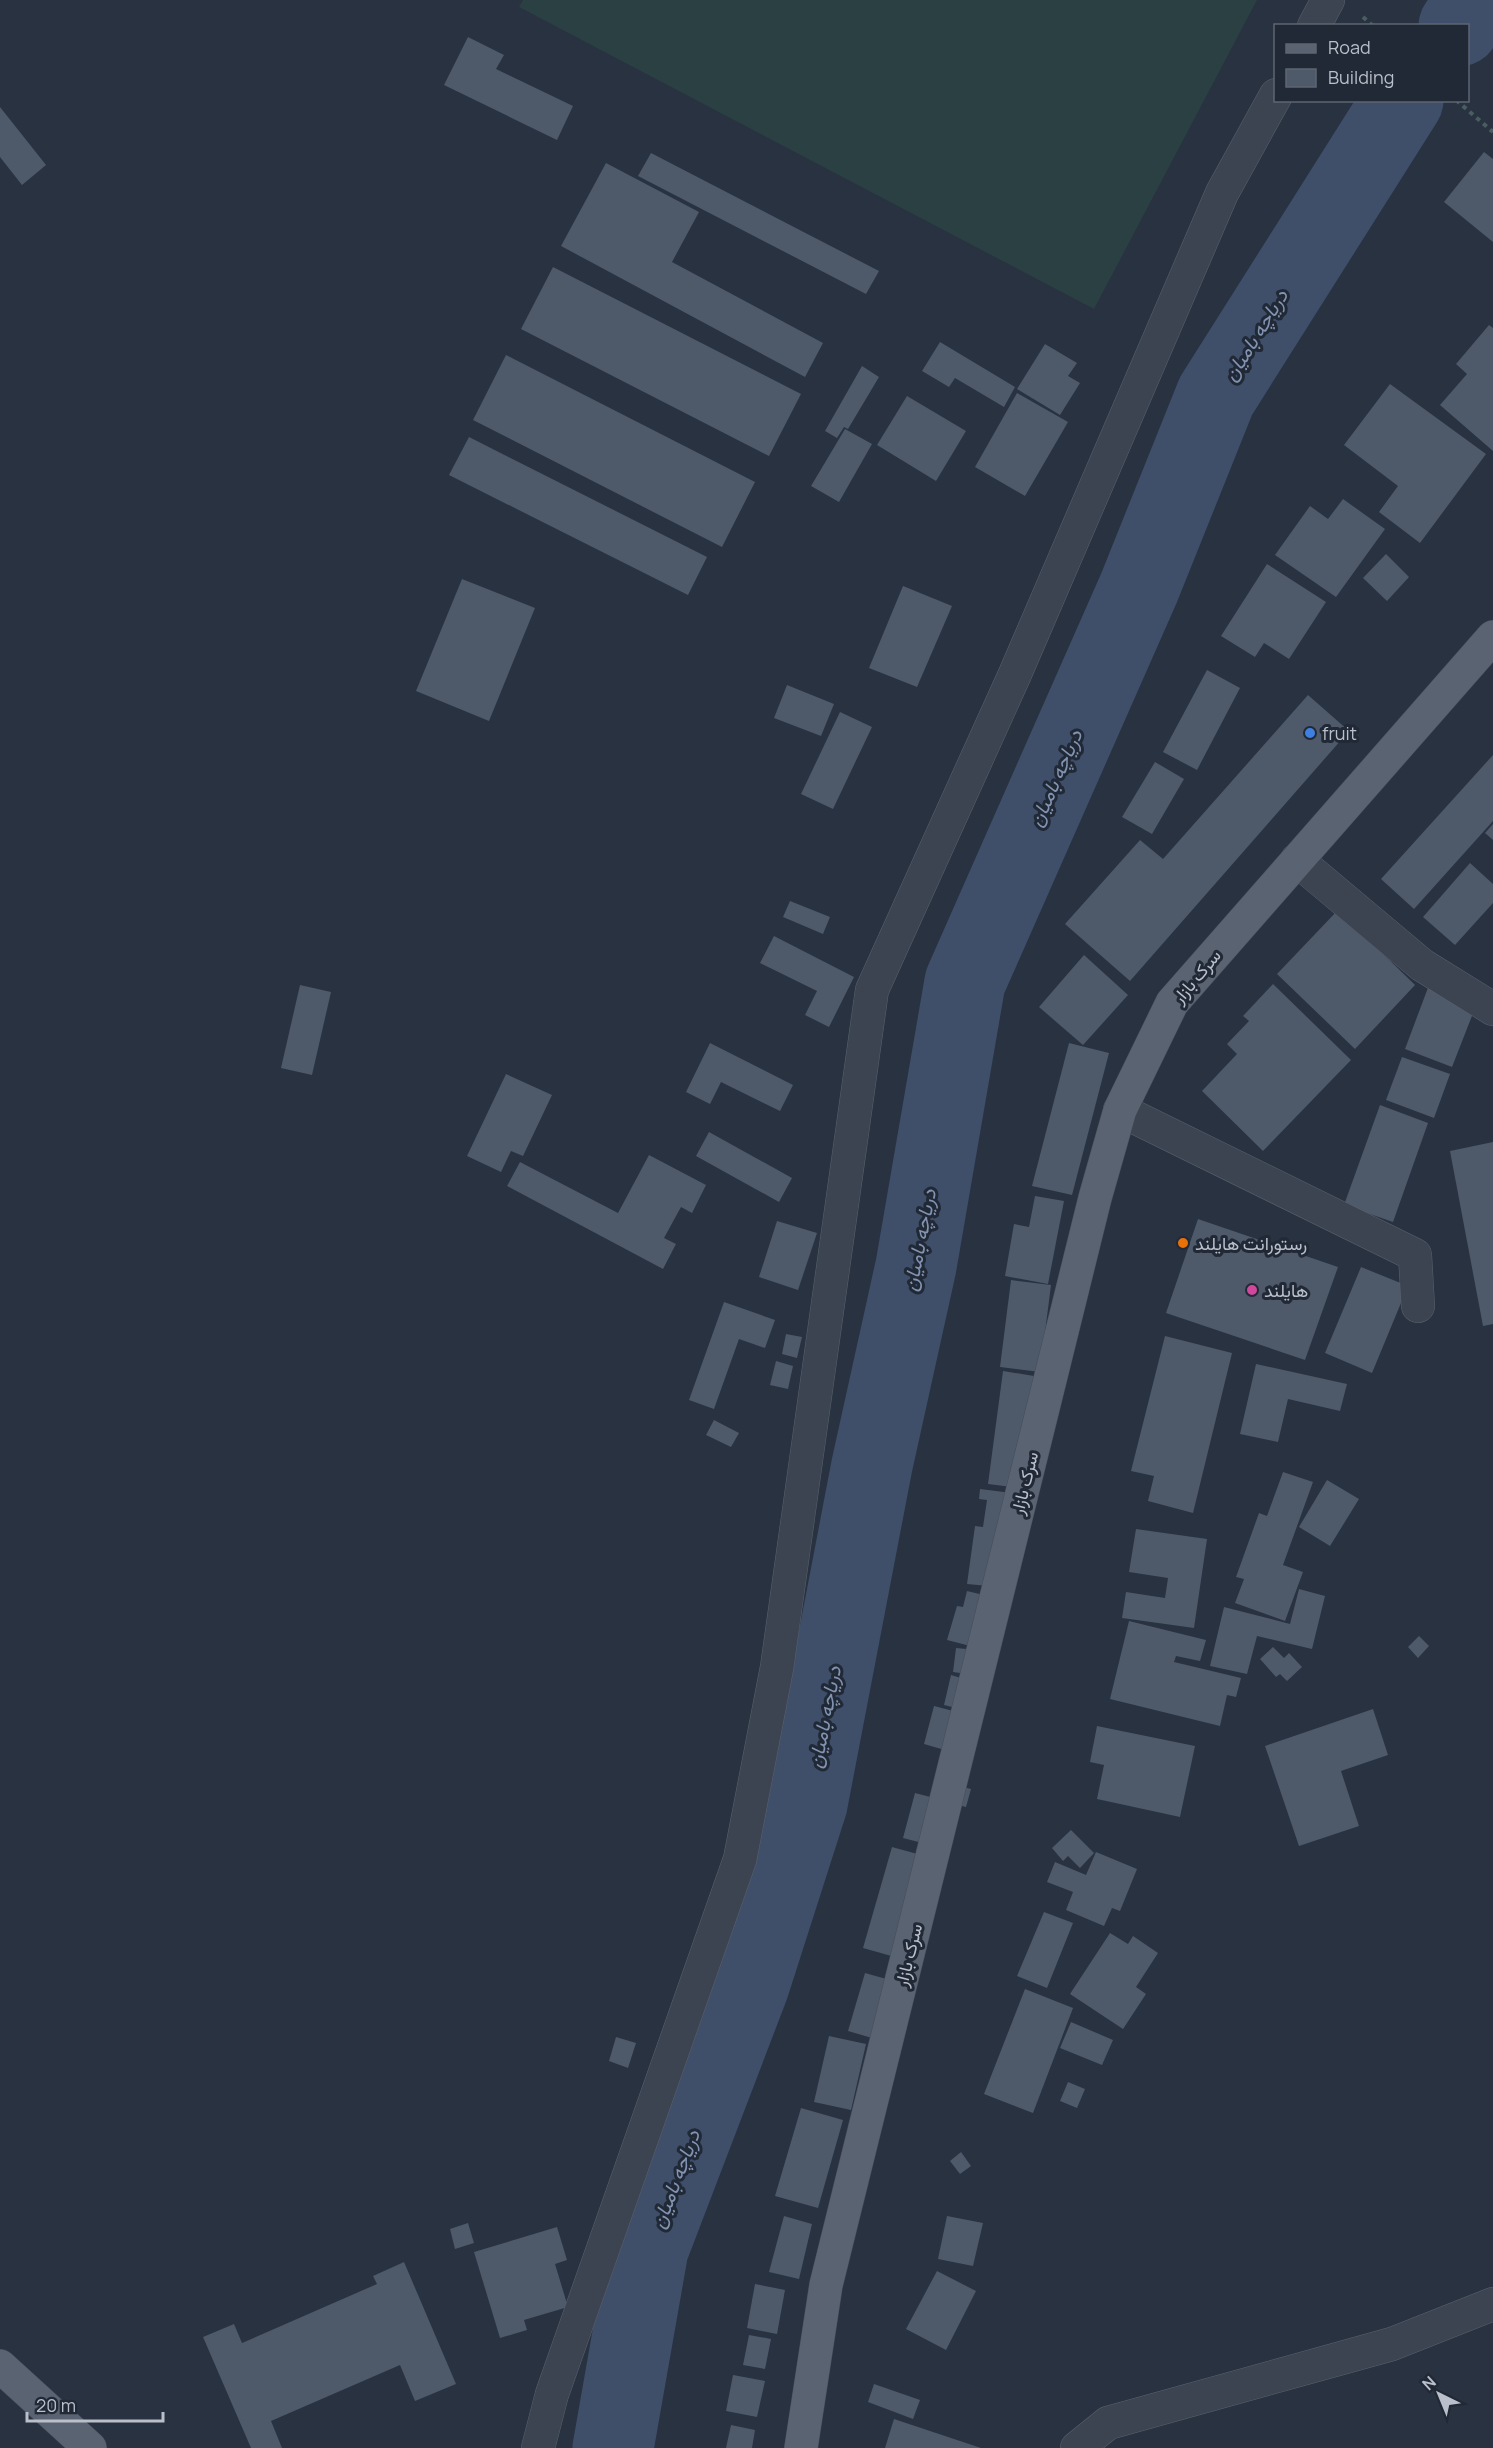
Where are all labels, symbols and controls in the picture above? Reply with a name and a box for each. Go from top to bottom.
legend [1274,24,1469,102]
text: Road [1328,35,1371,59]
text: Building [1328,65,1394,89]
water label: دریاچه بامیان [1216,284,1295,387]
place label: fruit [1322,721,1357,745]
water label: دریاچه بامیان [1022,725,1089,831]
marker: fruit [1303,726,1317,740]
street label: سرک بازار [1166,944,1226,1009]
water label: دریاچه بامیان [896,1186,943,1294]
place label: رستورانت هایلند [1195,1231,1307,1255]
marker: رستورانت هایلند [1176,1236,1190,1250]
place label: هایلند [1264,1278,1308,1302]
marker: هایلند [1245,1283,1259,1297]
street label: سرک بازار [1004,1449,1043,1518]
water label: دریاچه بامیان [801,1663,848,1771]
street label: سرک بازار [888,1921,927,1990]
water label: دریاچه بامیان [644,2125,707,2233]
north arrow [1409,2364,1469,2424]
text: N [1417,2371,1440,2395]
scale bar [27,2385,164,2423]
text: 20 m [36,2393,76,2417]

